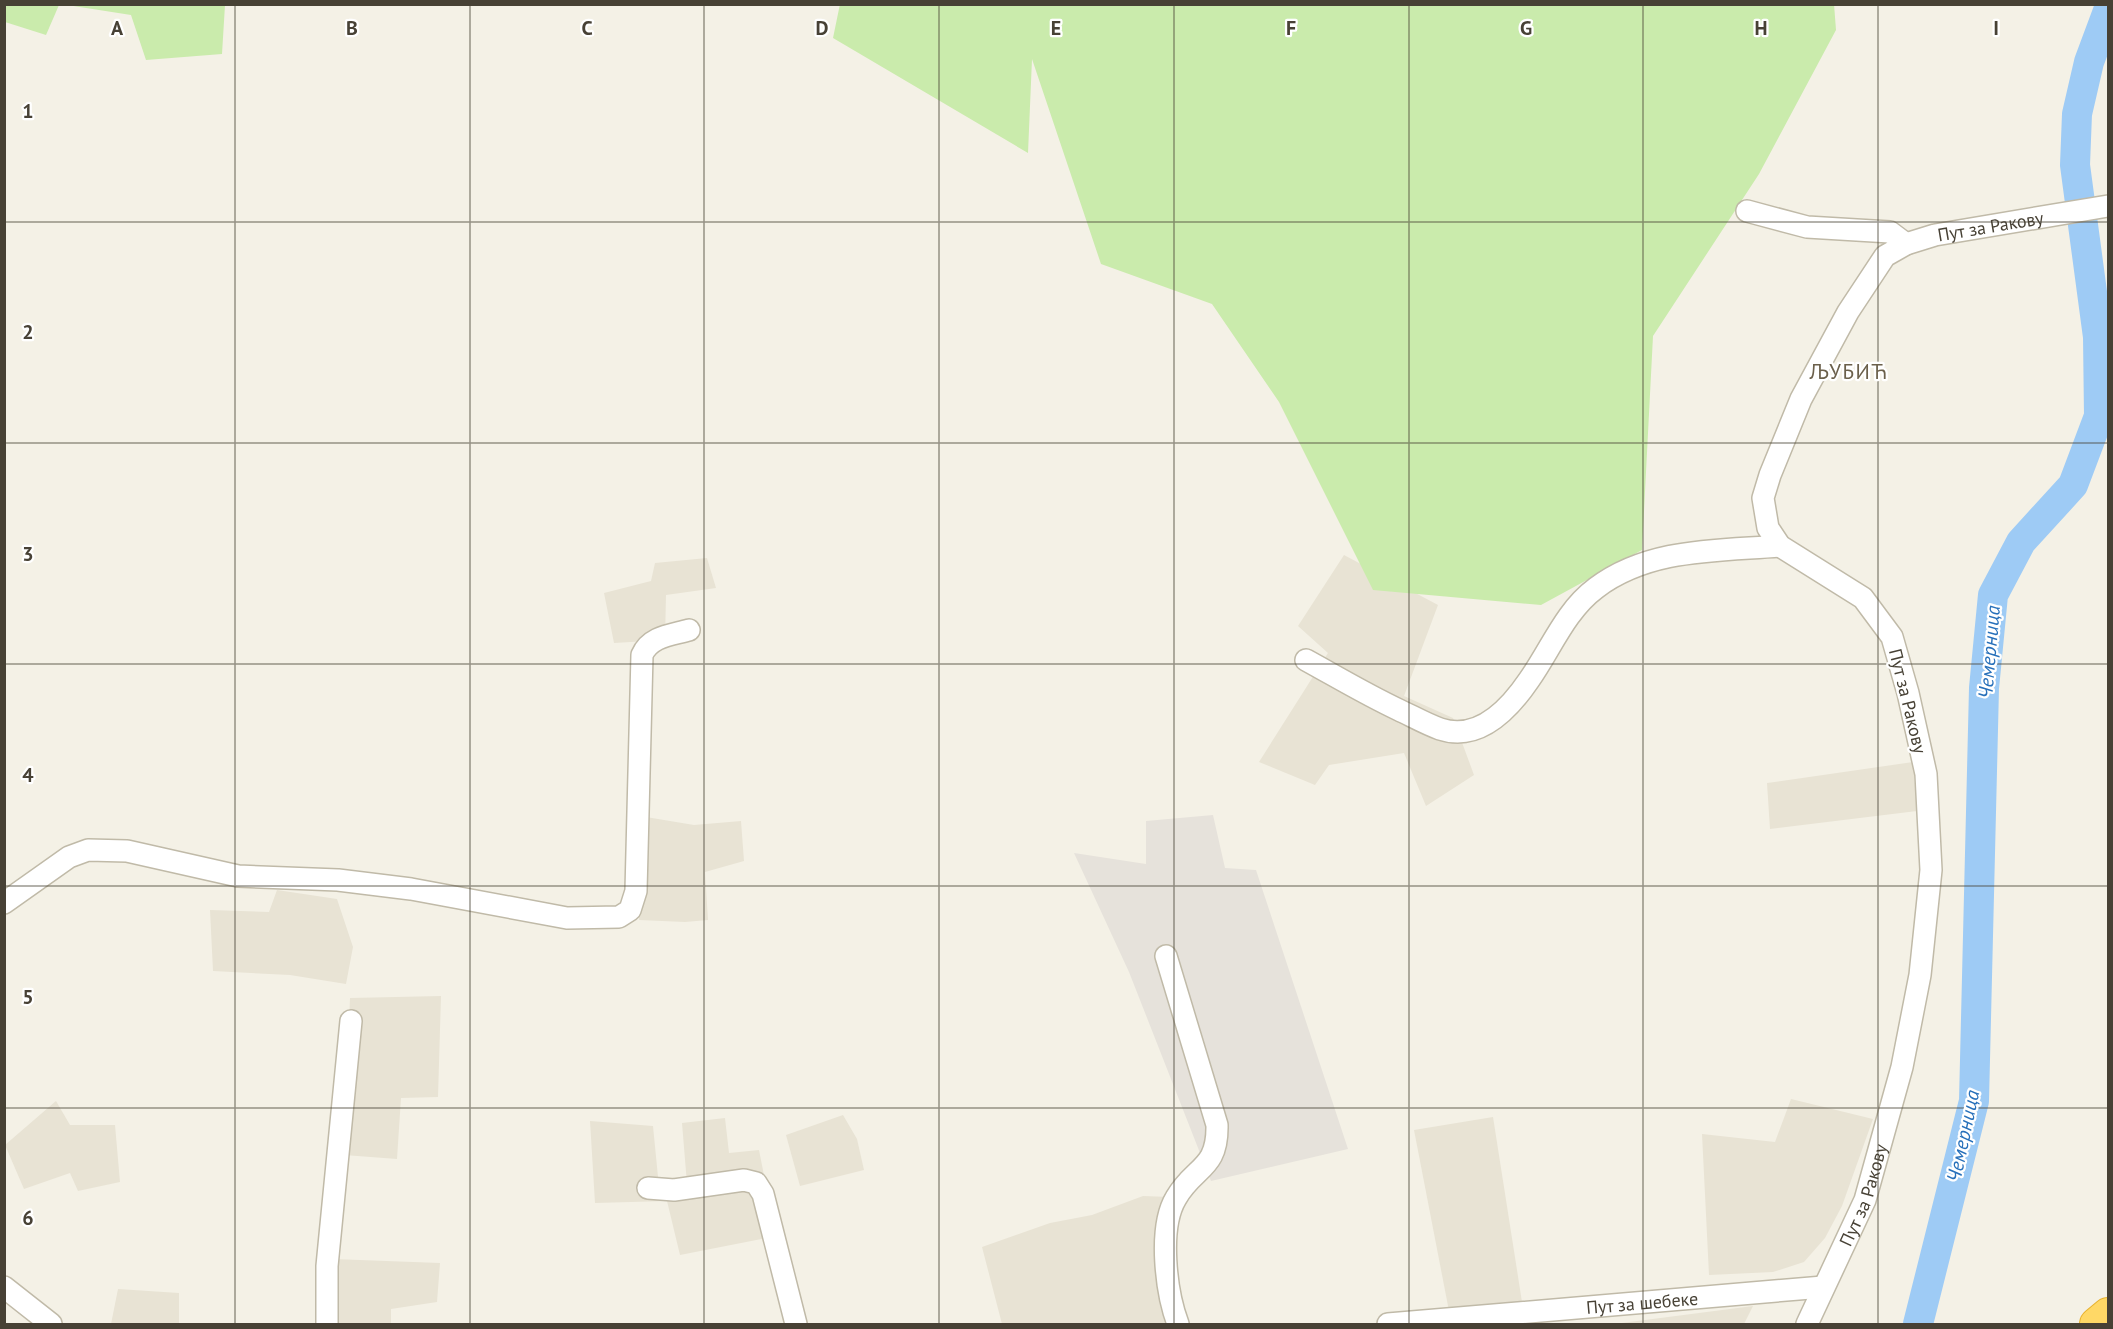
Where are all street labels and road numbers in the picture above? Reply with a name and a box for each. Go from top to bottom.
street label: Пут за Ракову [1936,205,2046,246]
street label: Пут за Ракову [1884,646,1932,756]
street label: Пут за Ракову [1834,1141,1892,1250]
street label: Пут за шебеке [1585,1286,1699,1319]

